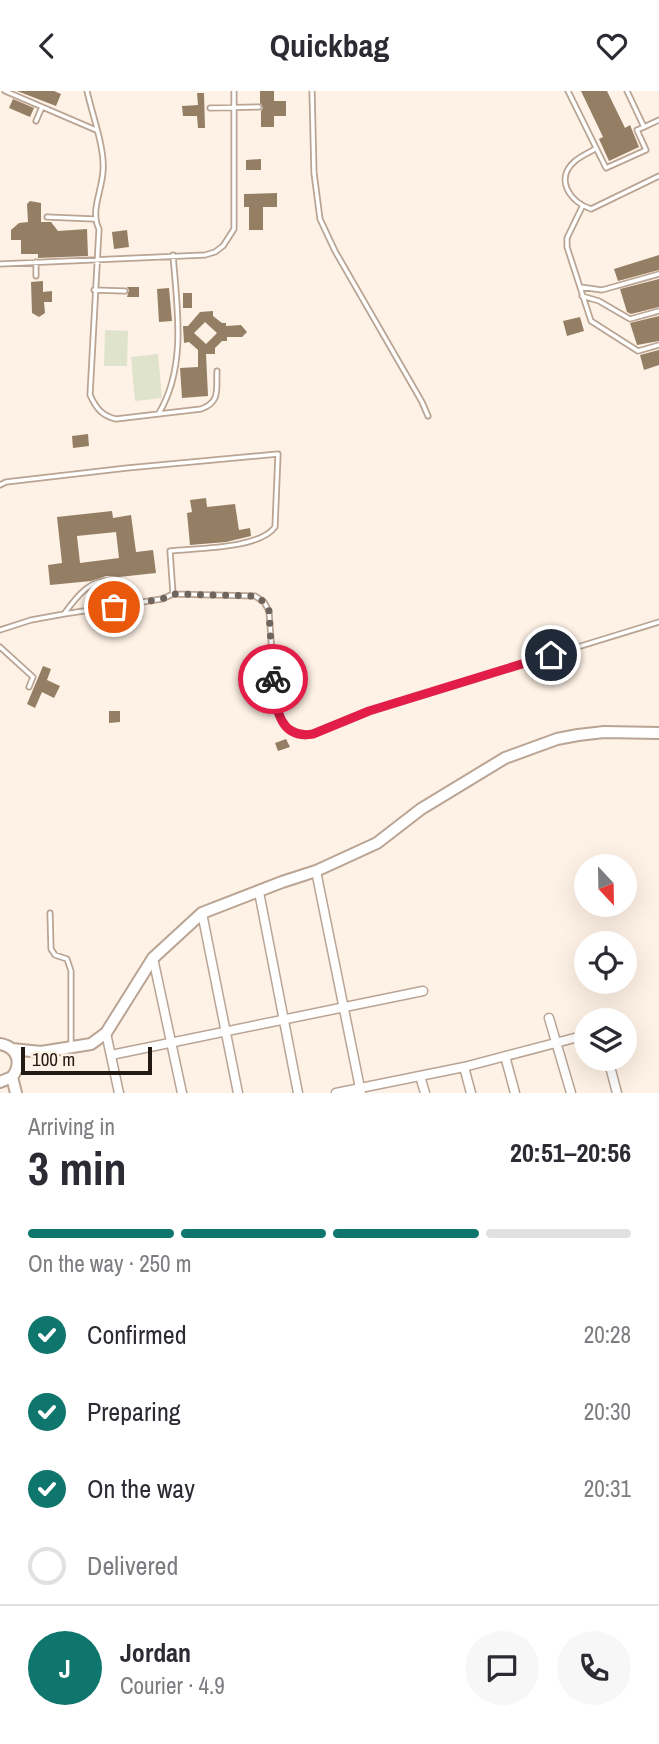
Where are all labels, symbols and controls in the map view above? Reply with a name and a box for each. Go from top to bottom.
text: Quickbag [270,24,389,67]
icon: back [28,27,66,65]
icon: heart [593,27,631,65]
pin [84,577,144,637]
icon: bag [95,588,133,626]
pin [521,625,581,685]
icon: home [532,636,570,674]
courier [238,644,308,714]
icon: bike [254,660,292,698]
north arrow [574,854,637,917]
map controls [574,854,637,1071]
button: locate [574,931,637,994]
button: layers [574,1008,637,1071]
scale bar [21,1044,152,1076]
text: 100 m [32,1046,75,1072]
text: Arriving in [28,1111,115,1142]
text: 20:51–20:56 [510,1135,631,1170]
text: 3 min [28,1137,127,1199]
text: On the way · 250 m [28,1248,192,1279]
icon: check [28,1316,66,1354]
text: Confirmed [87,1317,187,1352]
text: 20:28 [584,1319,631,1350]
icon: check [28,1393,66,1431]
text: Preparing [87,1394,181,1429]
text: 20:30 [584,1396,631,1427]
icon: check [28,1470,66,1508]
text: On the way [87,1471,195,1506]
text: 20:31 [584,1473,631,1504]
text: Delivered [87,1548,178,1583]
button: chat [465,1631,539,1705]
button: phone [557,1631,631,1705]
text: Jordan [120,1635,191,1670]
text: J [59,1651,71,1686]
text: Courier · 4.9 [120,1670,225,1701]

